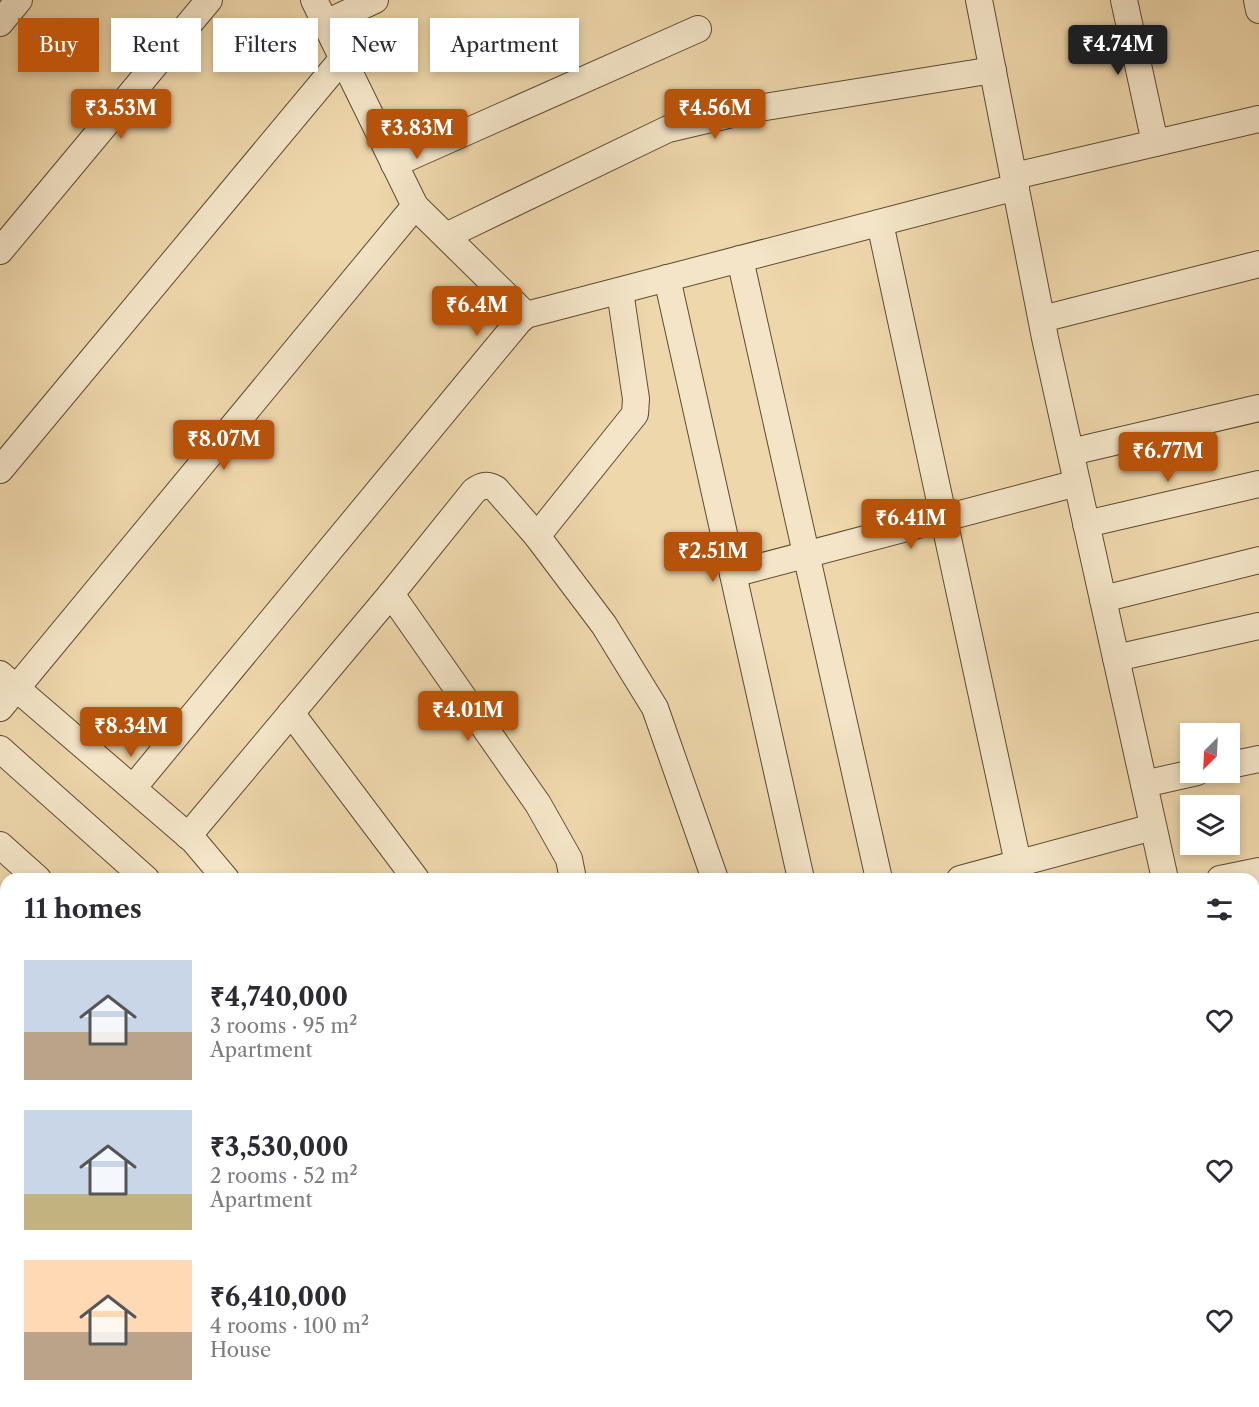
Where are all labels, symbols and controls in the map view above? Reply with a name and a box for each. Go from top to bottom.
chip: Buy [18,18,99,72]
chip: Rent [111,18,201,72]
chip: Filters [213,18,318,72]
chip: New [330,18,418,72]
chip: Apartment [430,18,579,72]
pin: ₹4.74M [1069,25,1167,76]
text: ₹4.74M [1082,32,1154,56]
pin: ₹3.53M [72,89,170,140]
pin: ₹4.56M [666,89,764,140]
text: ₹3.53M [85,96,157,120]
text: ₹4.56M [678,96,752,120]
pin: ₹3.83M [368,109,466,160]
text: ₹3.83M [380,116,454,140]
pin: ₹6.4M [435,286,519,337]
text: ₹6.4M [446,293,508,317]
pin: ₹8.07M [175,420,273,471]
text: ₹8.07M [187,427,261,451]
pin: ₹6.77M [1119,432,1217,483]
text: ₹6.77M [1133,439,1203,463]
pin: ₹6.41M [862,499,960,550]
text: ₹6.41M [875,506,947,530]
pin: ₹2.51M [664,532,762,583]
text: ₹2.51M [678,539,748,563]
pin: ₹4.01M [419,691,517,742]
text: ₹4.01M [432,698,504,722]
pin: ₹8.34M [82,707,180,758]
text: ₹8.34M [94,714,168,738]
north arrow [1180,723,1240,783]
map controls [1180,723,1240,855]
button: layers [1180,795,1240,855]
text: 11 homes [24,893,142,925]
icon: filters [1203,893,1236,926]
text: ₹4,740,000 [210,981,348,1013]
icon: home [72,984,144,1056]
icon: heart [1203,1004,1236,1037]
text: 3 rooms · 95 m² [210,1014,357,1038]
text: Apartment [210,1038,313,1062]
text: ₹3,530,000 [210,1131,349,1163]
icon: home [72,1134,144,1206]
icon: heart [1203,1154,1236,1187]
text: 2 rooms · 52 m² [210,1164,358,1188]
text: Apartment [210,1188,313,1212]
text: ₹6,410,000 [210,1281,347,1313]
icon: home [72,1284,144,1356]
icon: heart [1203,1304,1236,1337]
text: 4 rooms · 100 m² [210,1314,369,1338]
text: House [210,1338,271,1362]

